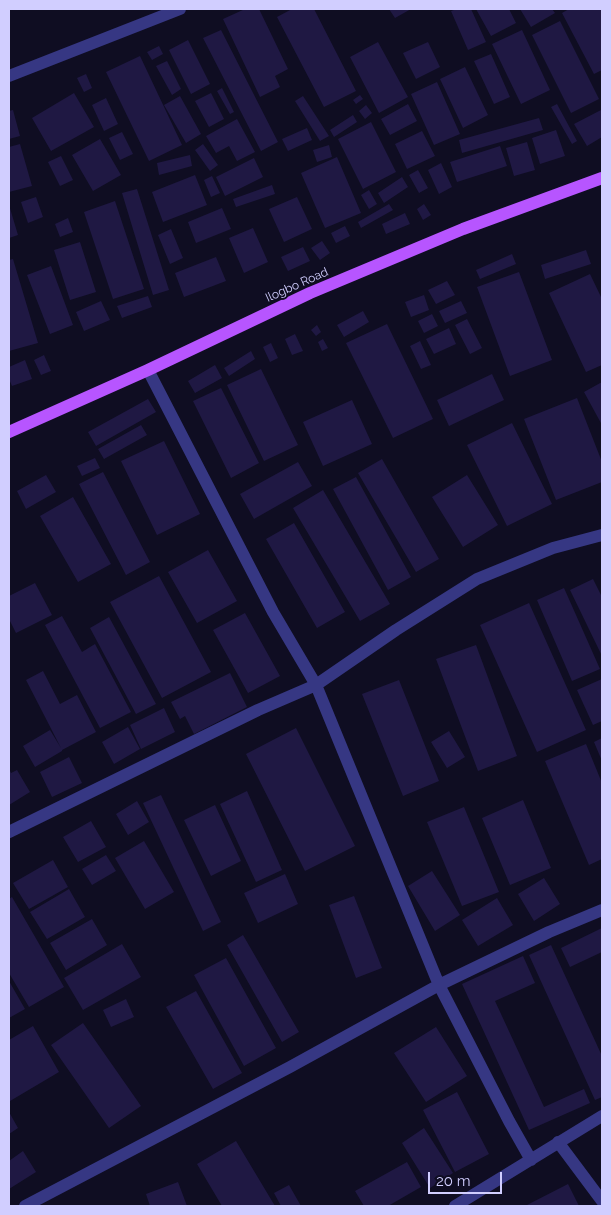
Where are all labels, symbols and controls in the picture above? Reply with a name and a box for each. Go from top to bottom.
street label: Ilogbo Road [263,265,331,305]
scale bar [431,1162,505,1194]
text: 20 m [436,1172,471,1190]

